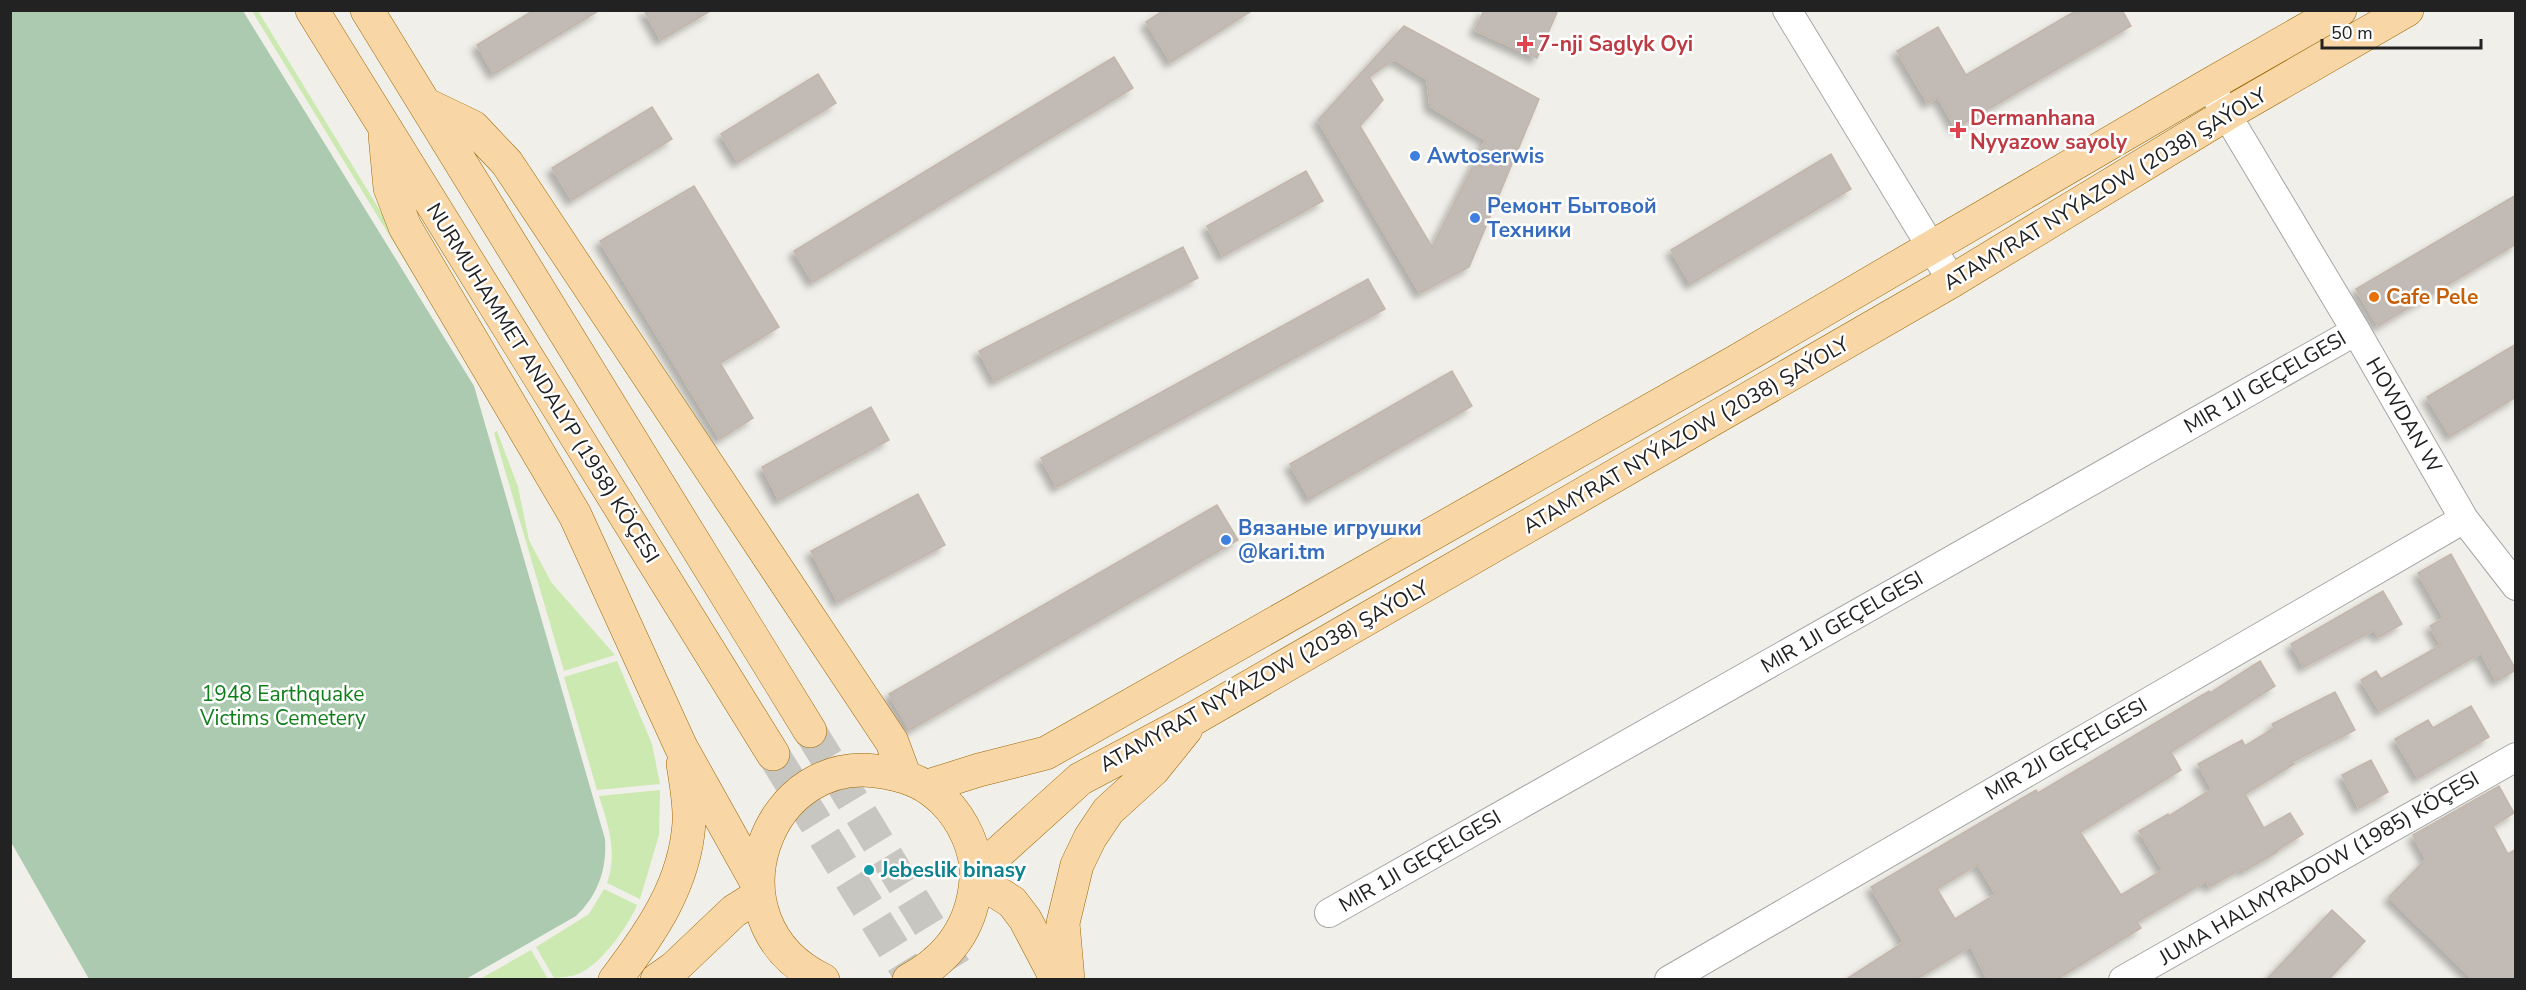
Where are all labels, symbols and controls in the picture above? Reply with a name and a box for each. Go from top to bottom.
scale bar [2322,12,2481,50]
text: 50 m [2331,21,2373,45]
place label: 7-nji Saglyk Oyi [1538,30,1693,58]
marker: 7-nji Saglyk Oyi [1516,35,1534,53]
street label: ATAMYRAT NYÝAZOW (2038) ŞAÝOLY [1938,81,2272,297]
place label: Dermanhana Nyyazow sayoly [1970,104,2128,156]
marker: Dermanhana Nyyazow sayoly [1951,123,1965,137]
place label: Awtoserwis [1427,142,1544,170]
marker: Awtoserwis [1408,149,1422,163]
place label: Ремонт Бытовой Техники [1487,192,1657,244]
street label: NURMUHAMMET ANDALYP (1958) KÖÇESI [420,198,666,568]
marker: Ремонт Бытовой Техники [1468,211,1482,225]
place label: Cafe Pele [2386,283,2478,311]
marker: Cafe Pele [2367,290,2381,304]
street label: MIR 1JI GEÇELGESI [2179,324,2351,440]
street label: ATAMYRAT NYÝAZOW (2038) ŞAÝOLY [1518,330,1855,540]
street label: HOWDAN W [2359,352,2449,478]
place label: Вязаные игрушки @kari.tm [1238,514,1422,566]
marker: Вязаные игрушки @kari.tm [1219,533,1233,547]
street label: MIR 1JI GEÇELGESI [1756,564,1928,680]
street label: ATAMYRAT NYÝAZOW (2038) ŞAÝOLY [1094,573,1434,778]
park label: 1948 Earthquake Victims Cemetery [199,680,366,732]
street label: MIR 2JI GEÇELGESI [1980,691,2152,807]
street label: JUMA HALMYRADOW (1985) KÖÇESI [2153,765,2484,972]
street label: MIR 1JI GEÇELGESI [1334,803,1506,919]
place label: Jebeslik binasy [880,856,1027,884]
marker: Jebeslik binasy [862,863,876,877]

